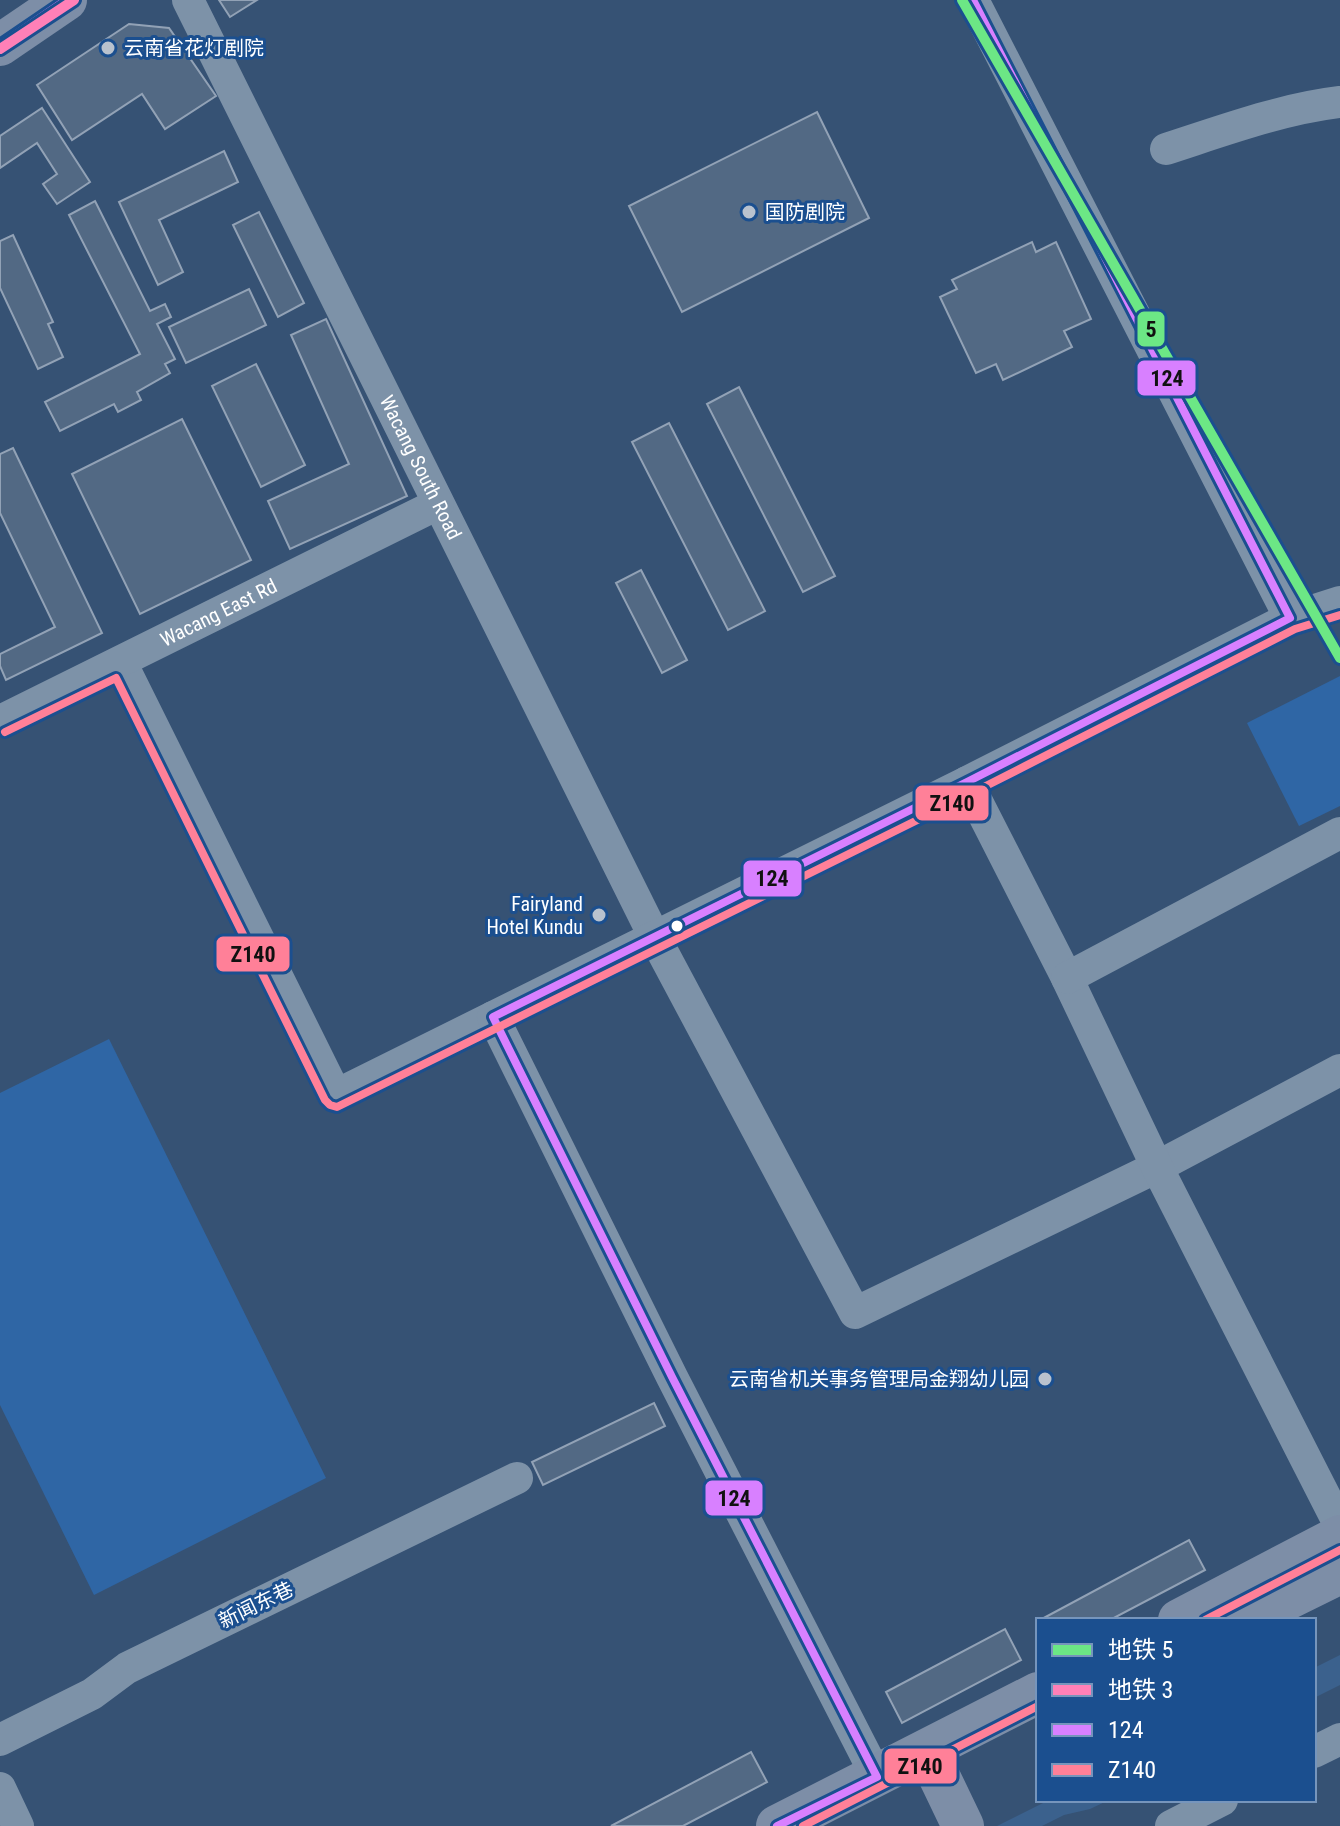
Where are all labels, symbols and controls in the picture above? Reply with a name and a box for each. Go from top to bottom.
place label: 云南省花灯剧院 [124,36,264,60]
marker: 云南省花灯剧院 [99,39,117,57]
place label: 国防剧院 [765,200,845,224]
marker: 国防剧院 [740,203,758,221]
line badge: 5 [1136,310,1166,348]
text: 5 [1145,317,1157,342]
line badge: 124 [1136,359,1197,397]
text: 124 [1150,366,1184,391]
street label: Wacang South Road [375,391,467,543]
street label: Wacang East Rd [156,574,281,652]
line badge: Z140 [914,784,990,822]
text: Z140 [929,791,975,816]
line badge: 124 [742,859,803,898]
text: 124 [755,866,789,891]
place label: Fairyland Hotel Kundu [486,892,583,939]
marker: Fairyland Hotel Kundu [590,906,608,924]
unlabelled marker [669,918,685,934]
line badge: Z140 [215,935,291,973]
text: Z140 [230,942,276,967]
place label: 云南省机关事务管理局金翔幼儿园 [729,1367,1029,1391]
marker: 云南省机关事务管理局金翔幼儿园 [1036,1370,1054,1388]
line badge: 124 [704,1479,764,1517]
text: 124 [717,1486,751,1511]
street label: 新闻东巷 [215,1577,297,1633]
legend [1036,1618,1316,1802]
text: 地铁 5 [1108,1636,1173,1664]
text: 地铁 3 [1108,1676,1173,1704]
text: 124 [1108,1716,1144,1744]
line badge: Z140 [883,1747,958,1785]
text: Z140 [897,1754,943,1779]
text: Z140 [1108,1756,1156,1784]

